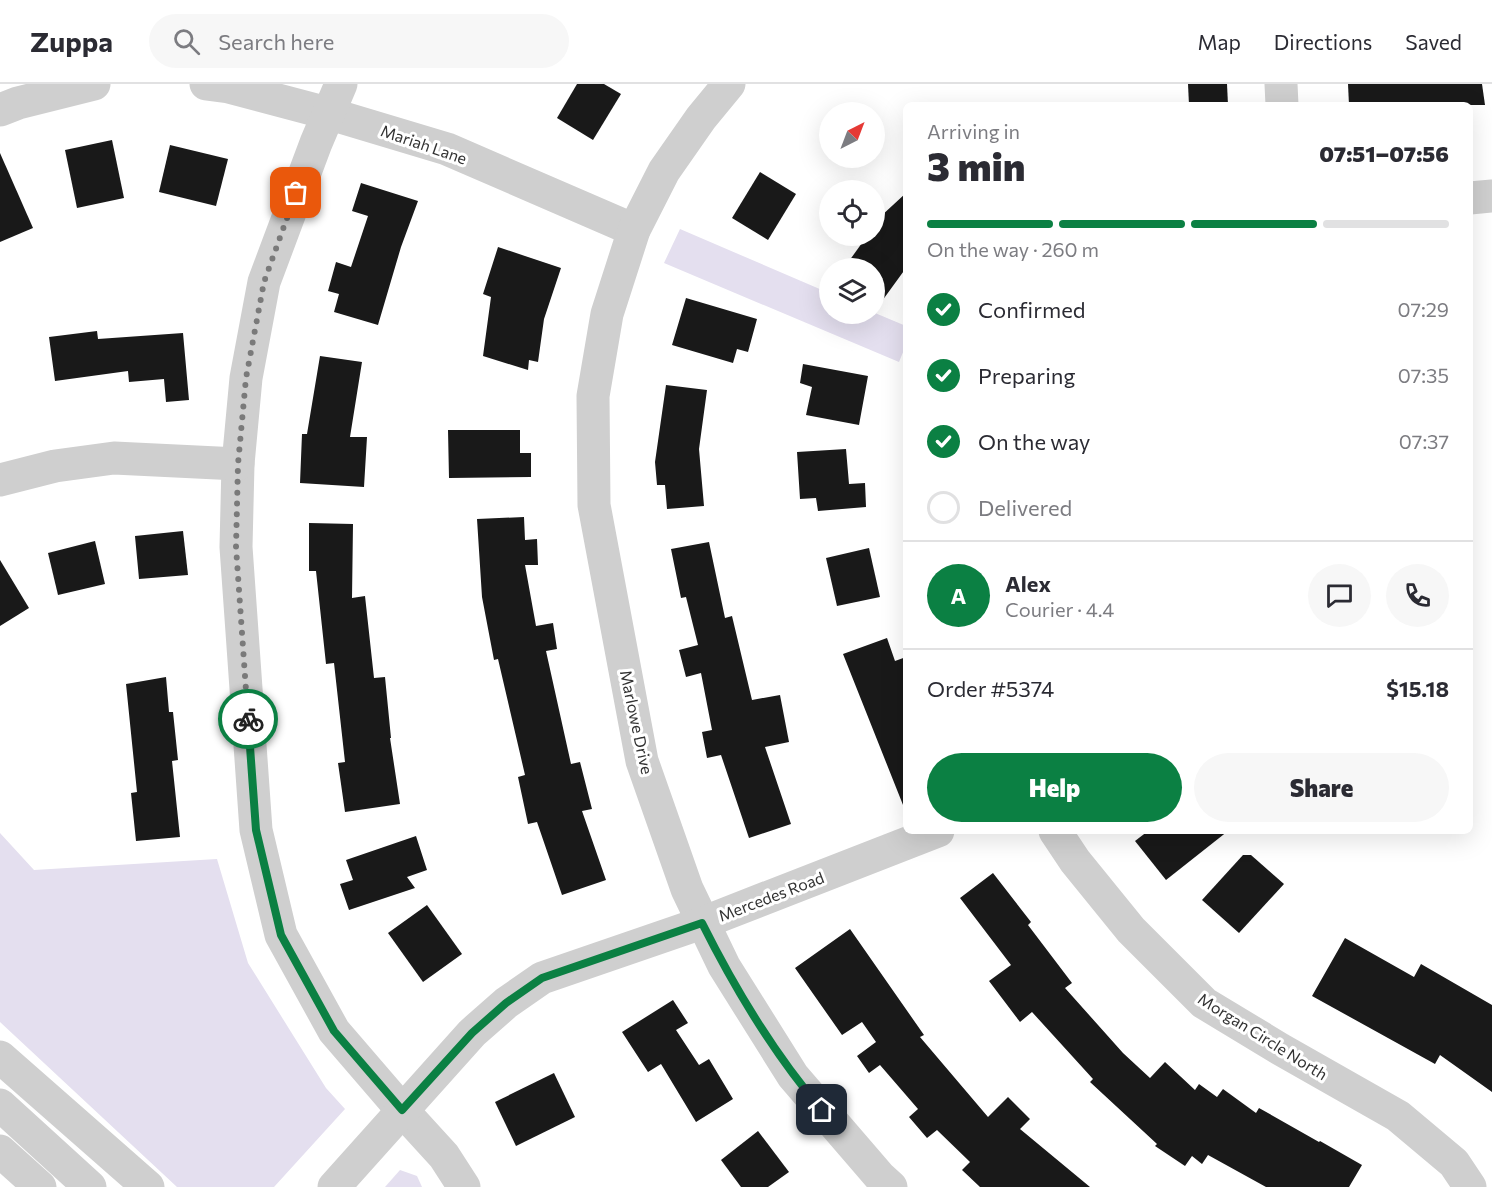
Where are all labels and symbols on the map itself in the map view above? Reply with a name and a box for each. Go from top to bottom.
north arrow [819,102,885,168]
street label: Mariah Lane [378,120,470,168]
pin [270,167,321,218]
street label: Marlowe Drive [617,668,657,776]
courier [218,689,278,749]
street label: Mercedes Road [716,867,826,925]
street label: Morgan Circle North [1195,989,1331,1083]
pin [796,1084,847,1135]

